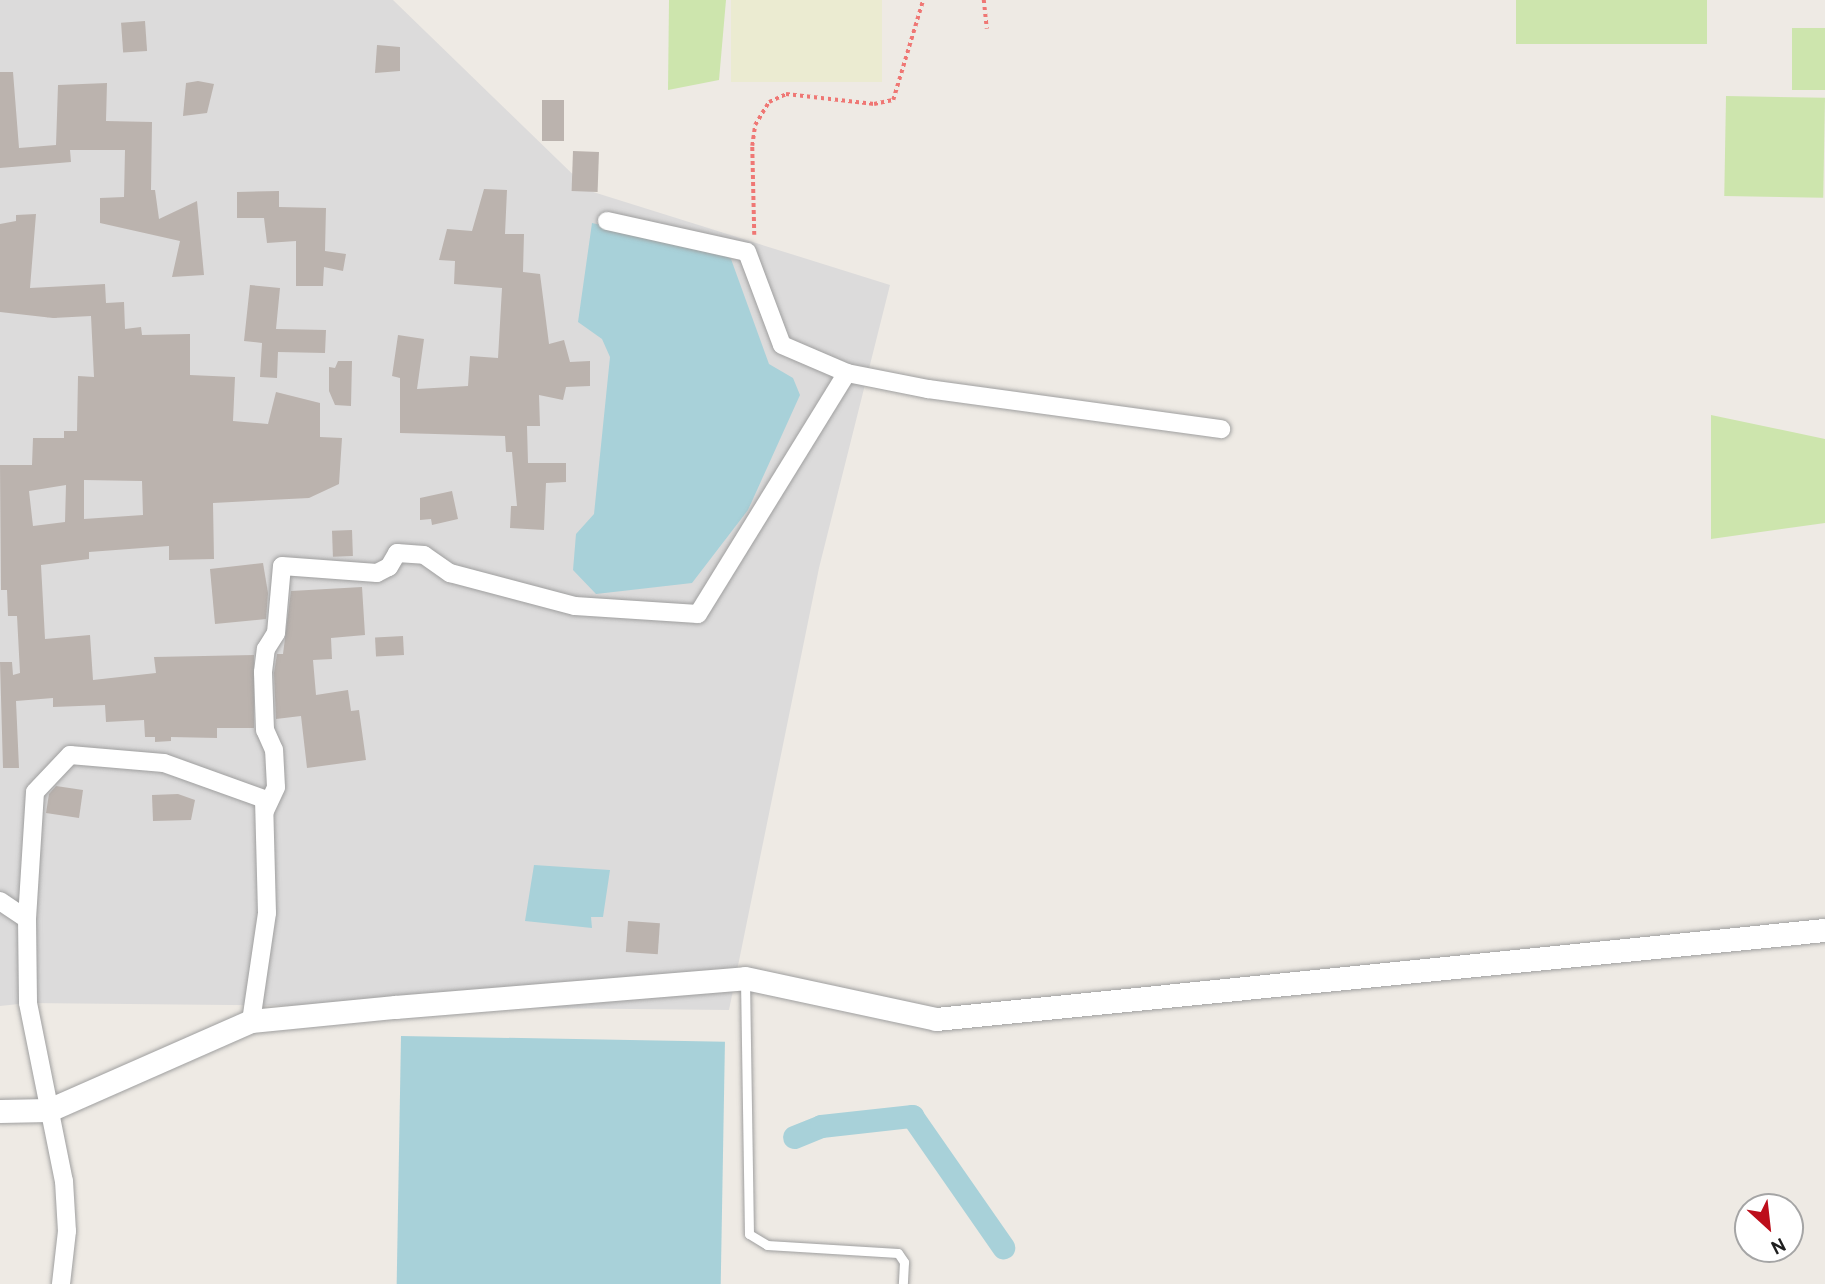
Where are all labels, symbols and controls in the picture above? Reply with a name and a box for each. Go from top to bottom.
north arrow [1734,1193,1804,1263]
text: N [1766,1231,1789,1259]

